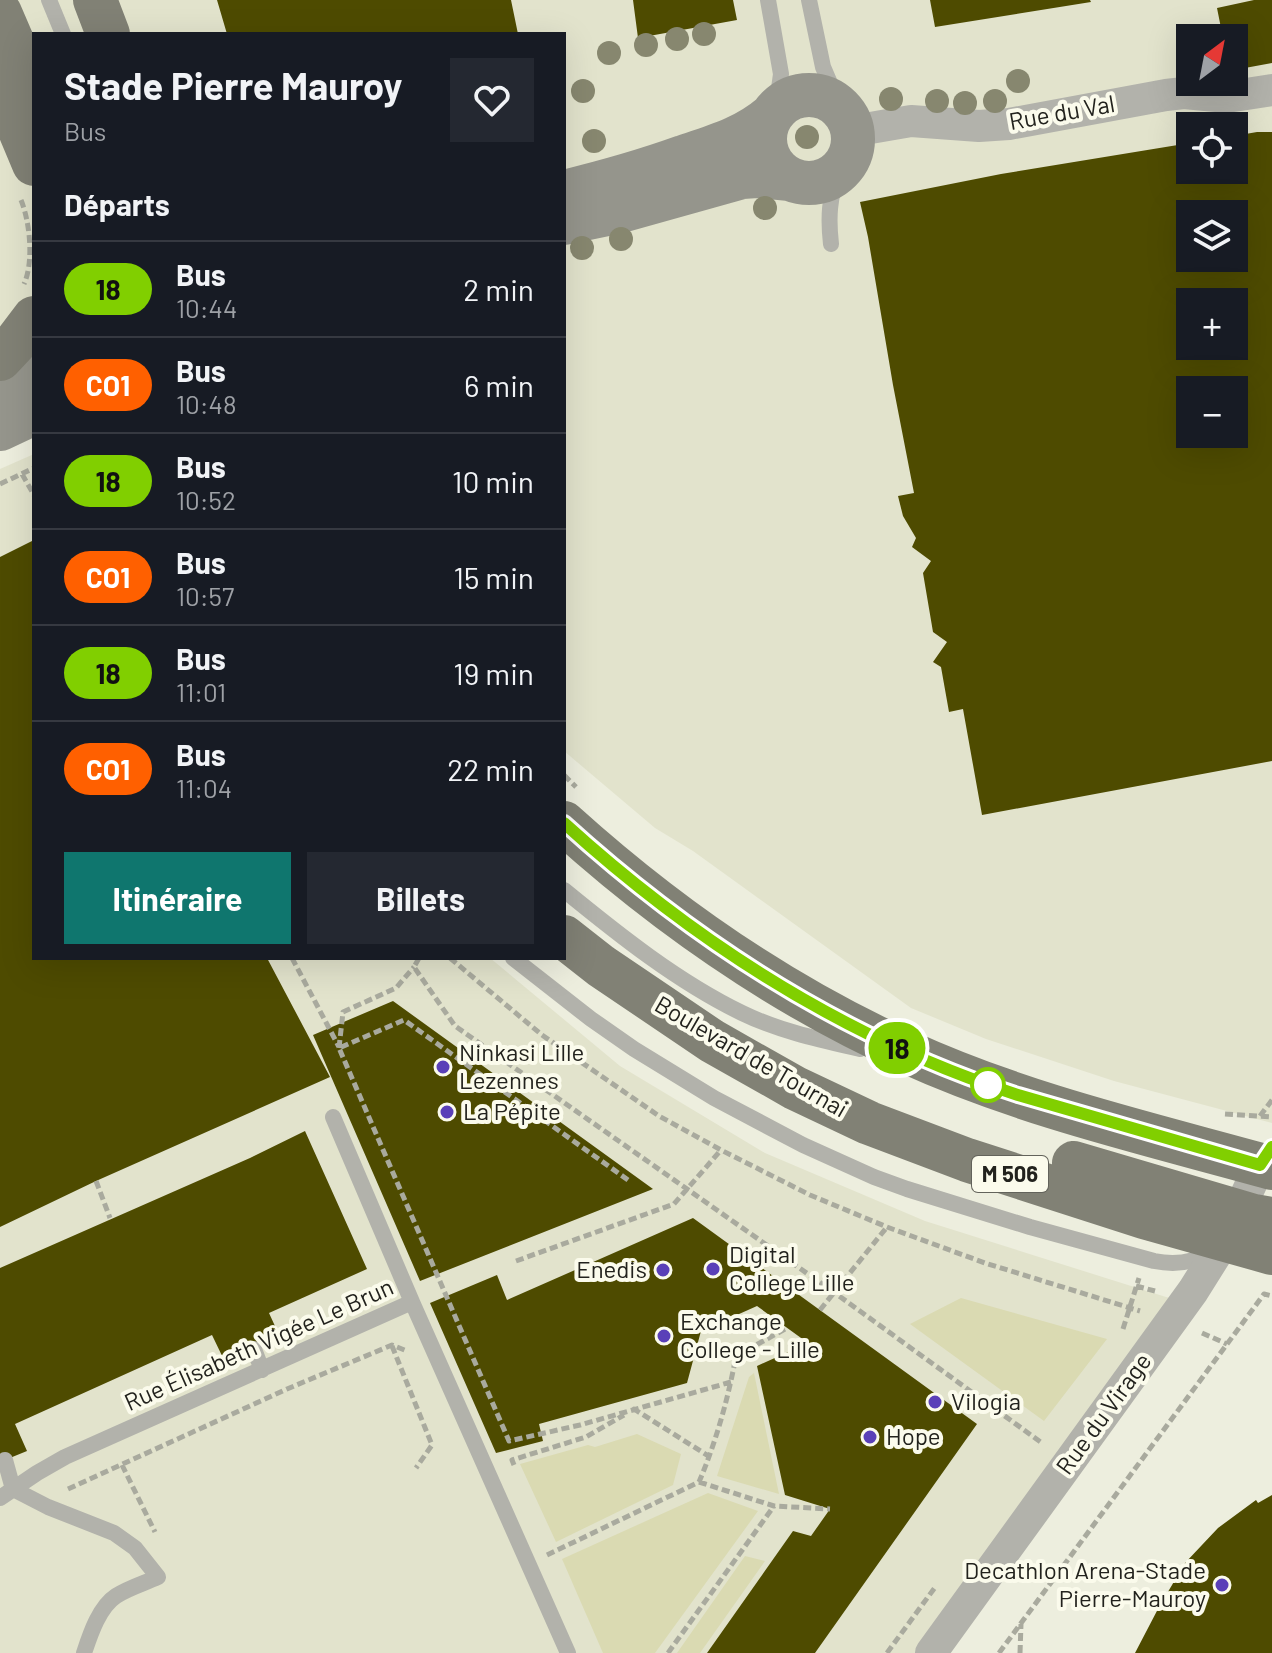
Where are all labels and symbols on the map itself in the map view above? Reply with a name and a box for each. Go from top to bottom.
north arrow [1176,24,1248,96]
street label: Rue du Val [1007,88,1117,135]
street label: Boulevard de Tournai [650,989,853,1123]
line badge: 18 [861,1022,933,1074]
place label: Ninkasi Lille Lezennes [459,1037,584,1094]
marker: Ninkasi Lille Lezennes [434,1058,452,1076]
unlabelled marker [971,1068,1005,1102]
place label: La Pépite [463,1096,561,1125]
marker: La Pépite [438,1103,456,1121]
road number: M 506 [972,1156,1048,1192]
place label: Digital College Lille [729,1239,854,1296]
place label: Enedis [576,1254,647,1283]
marker: Digital College Lille [704,1260,722,1278]
marker: Enedis [654,1261,672,1279]
street label: Rue Élisabeth Vigée Le Brun [119,1271,397,1416]
place label: Exchange College - Lille [680,1306,820,1363]
marker: Exchange College - Lille [655,1327,673,1345]
street label: Rue du Virage [1049,1347,1156,1479]
place label: Vilogia [951,1386,1021,1415]
marker: Vilogia [926,1393,944,1411]
place label: Hope [886,1421,941,1450]
marker: Hope [861,1428,879,1446]
place label: Decathlon Arena-Stade Pierre-Mauroy [964,1555,1206,1612]
marker: Decathlon Arena-Stade Pierre-Mauroy [1213,1576,1231,1594]

